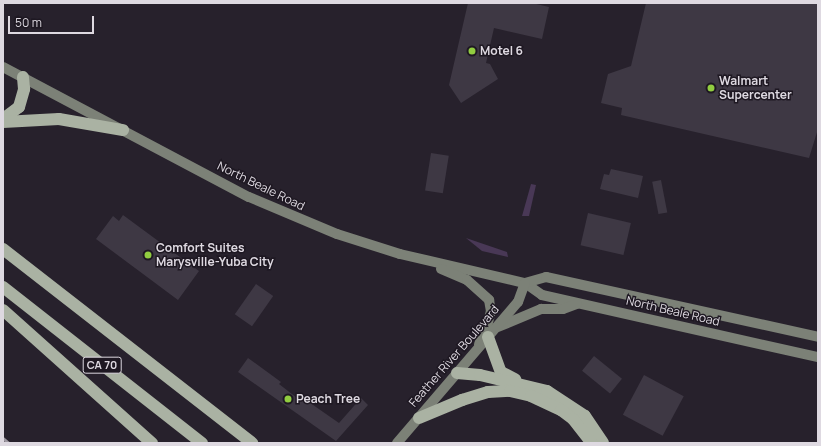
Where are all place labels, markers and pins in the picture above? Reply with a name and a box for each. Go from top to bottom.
place label: Motel 6 [480,44,523,58]
marker: Motel 6 [467,46,477,56]
place label: Walmart Supercenter [719,74,792,102]
marker: Walmart Supercenter [706,83,716,93]
place label: Comfort Suites Marysville-Yuba City [156,241,274,269]
marker: Comfort Suites Marysville-Yuba City [143,250,153,260]
place label: Peach Tree [296,392,360,406]
marker: Peach Tree [283,394,293,404]

